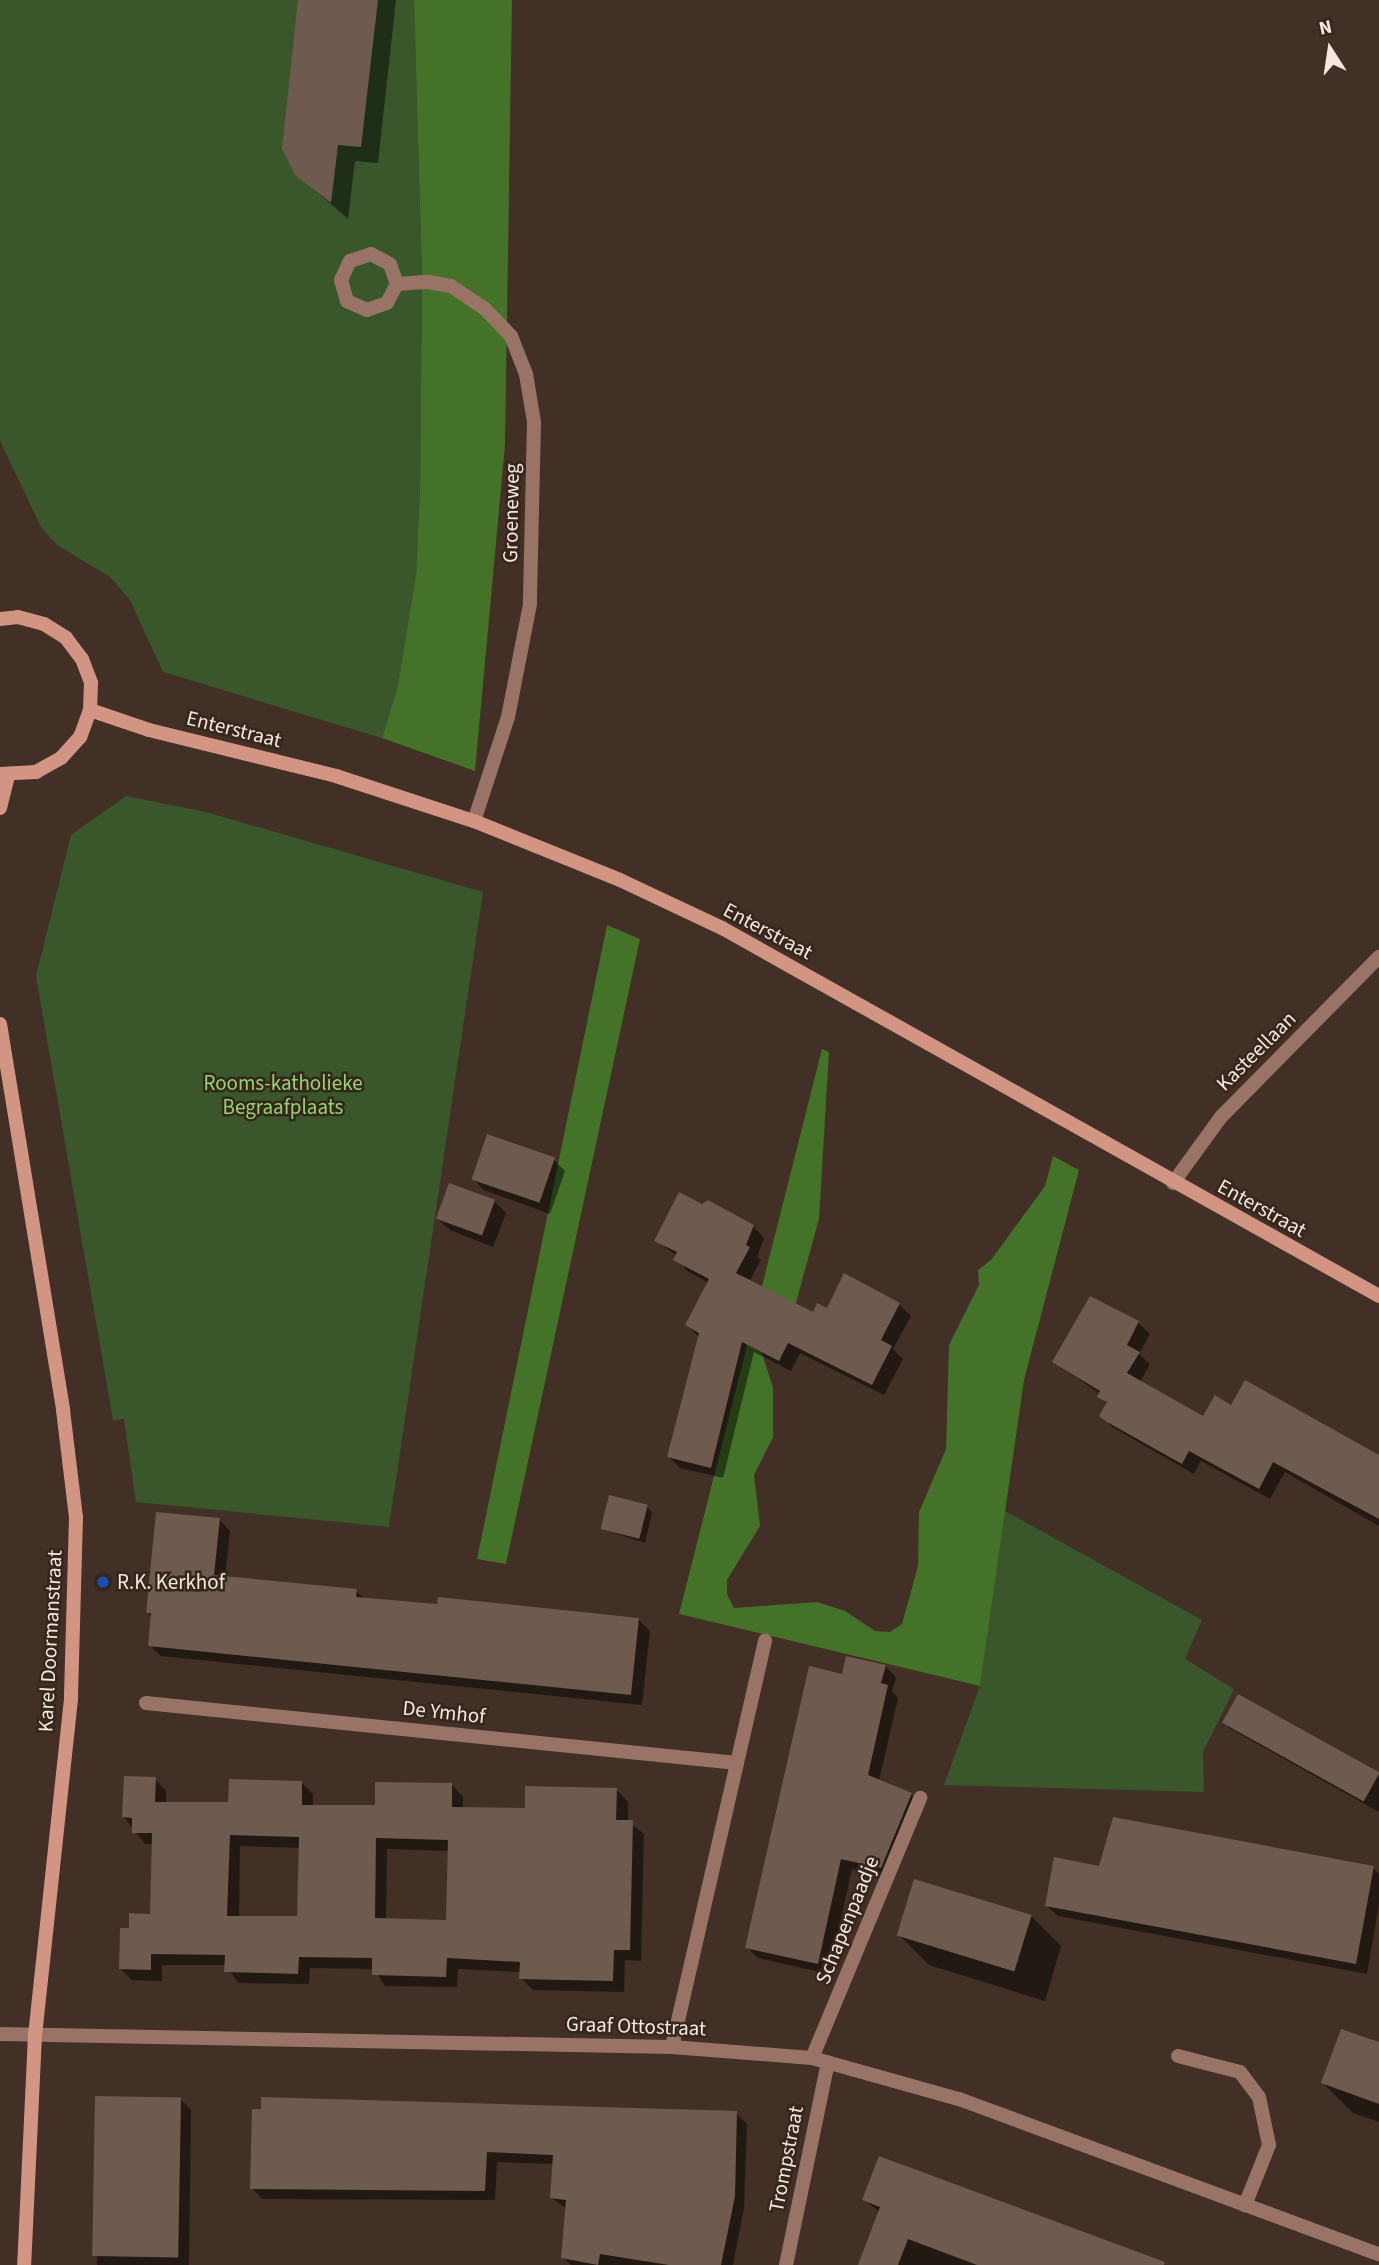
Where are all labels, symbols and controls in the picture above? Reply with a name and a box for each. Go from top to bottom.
text: N [1317,13,1335,42]
north arrow [1295,14,1365,84]
street label: Groeneweg [498,463,524,563]
street label: Enterstraat [184,705,284,753]
street label: Enterstraat [719,897,817,965]
street label: Kasteellaan [1211,1006,1301,1096]
park label: Rooms-katholieke Begraafplaats [203,1070,363,1120]
street label: Enterstraat [1213,1173,1311,1243]
street label: Karel Doormanstraat [33,1549,67,1733]
place label: R.K. Kerkhof [117,1569,225,1595]
marker: R.K. Kerkhof [95,1574,111,1590]
street label: De Ymhof [401,1695,487,1729]
street label: Schapenpaadje [810,1852,884,1988]
street label: Graaf Ottostraat [565,2011,707,2041]
street label: Trompstraat [763,2104,809,2214]

